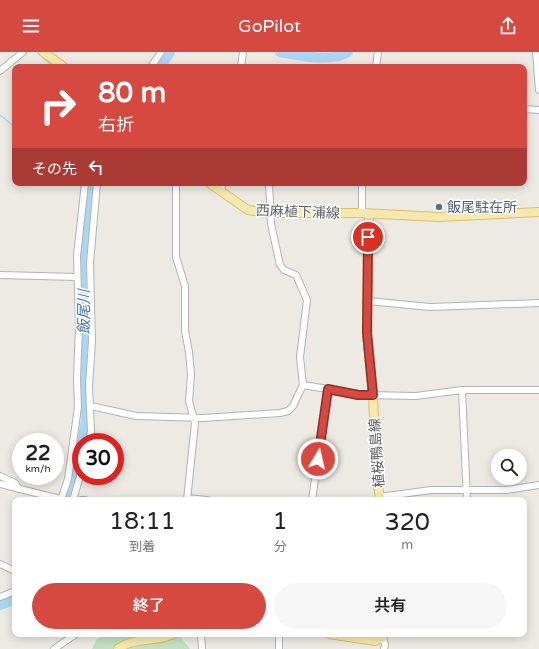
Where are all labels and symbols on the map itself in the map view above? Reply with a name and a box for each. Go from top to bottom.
place label: 飯尾駐在所 [447,199,517,216]
street label: 西麻植下浦線 [256,202,340,222]
marker: 飯尾駐在所 [434,202,444,212]
pin [351,220,385,254]
water label: 飯尾川 [75,288,93,335]
street label: 植桜鴨島線 [366,417,388,489]
speed limit sign: 30 [72,433,124,485]
position arrow [297,438,339,480]

